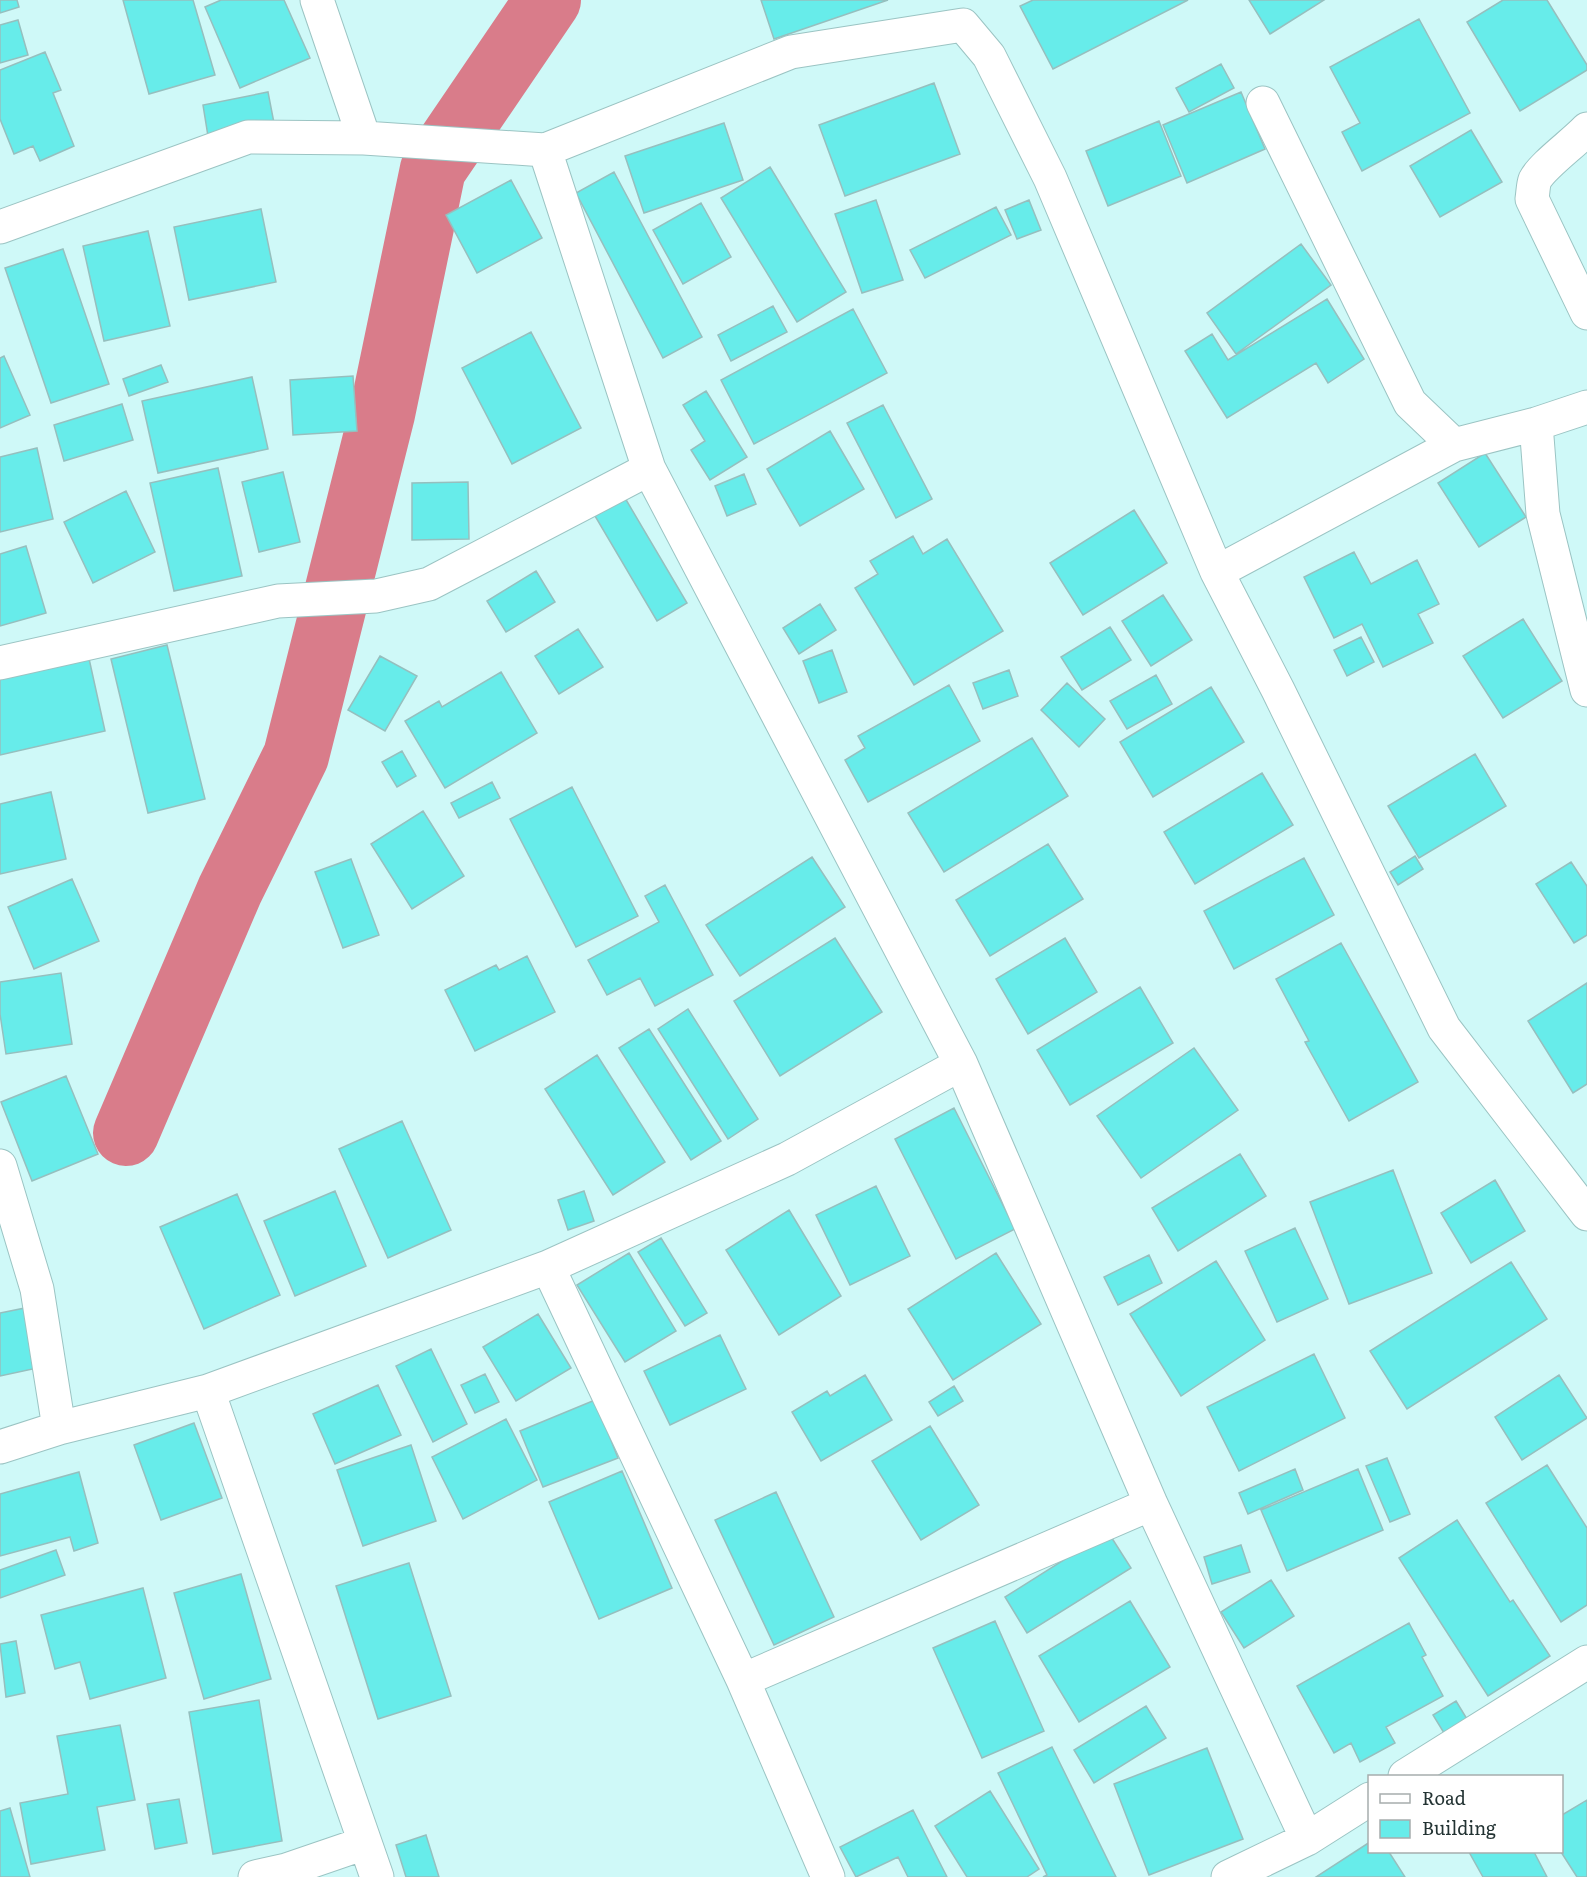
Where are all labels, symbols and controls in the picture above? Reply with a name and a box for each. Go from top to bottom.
legend [1368,1775,1563,1853]
text: Road [1422,1784,1466,1811]
text: Building [1422,1814,1497,1841]

